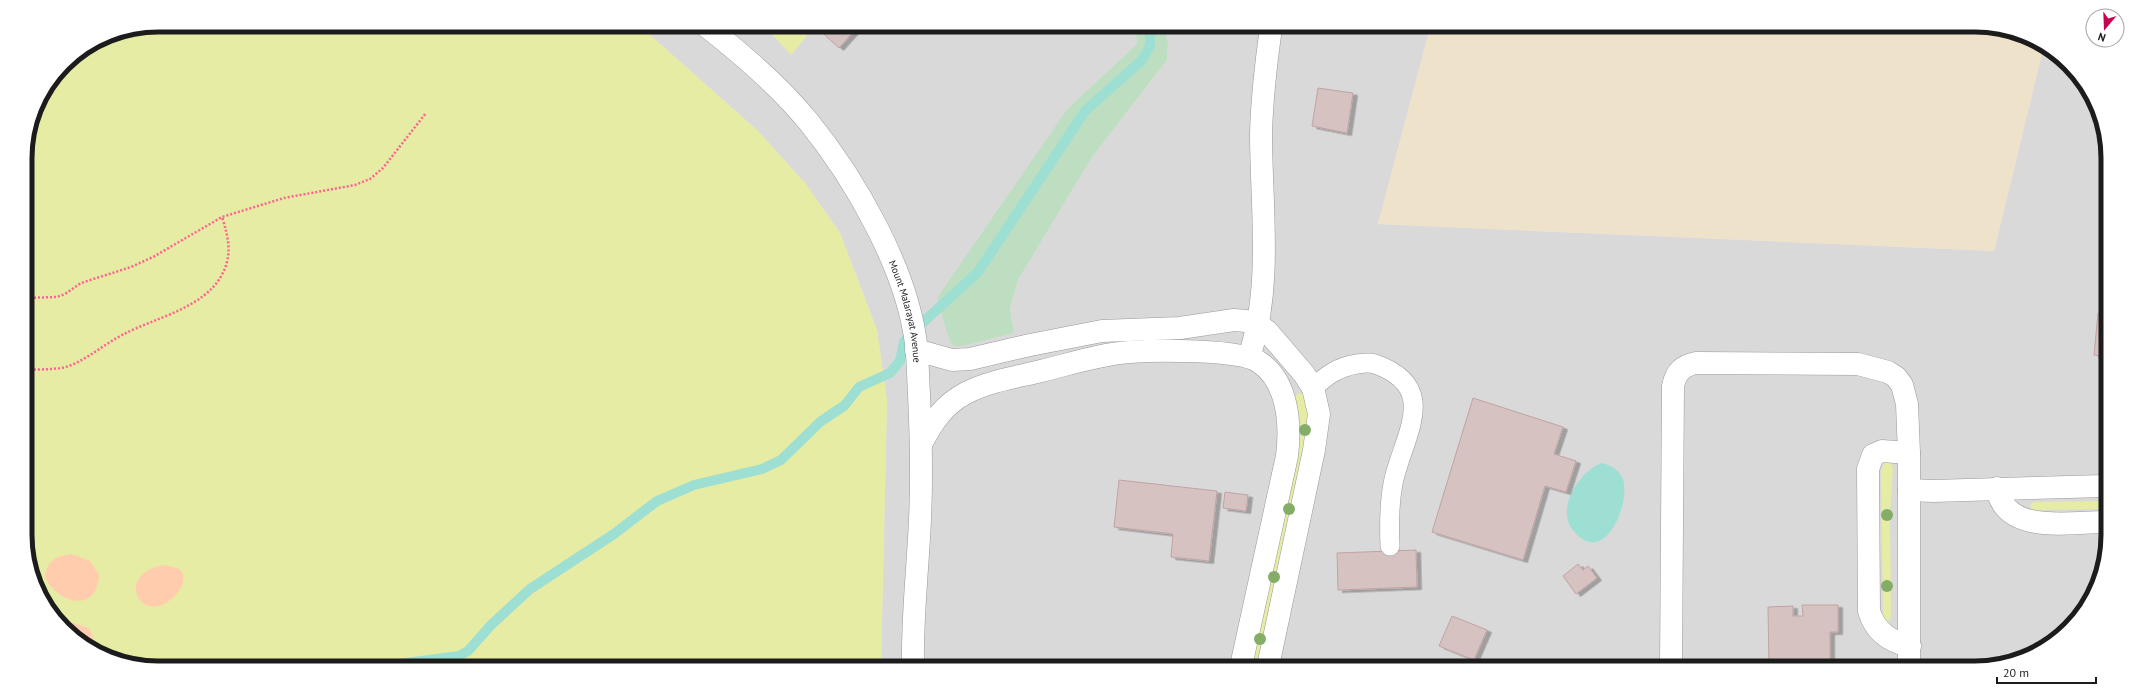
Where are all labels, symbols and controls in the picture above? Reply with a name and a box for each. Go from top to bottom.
north arrow [2085,8,2125,48]
text: N [2096,30,2107,45]
street label: Mount Malarayat Avenue [886,258,924,363]
scale bar [1997,659,2096,685]
text: 20 m [2003,665,2029,680]

